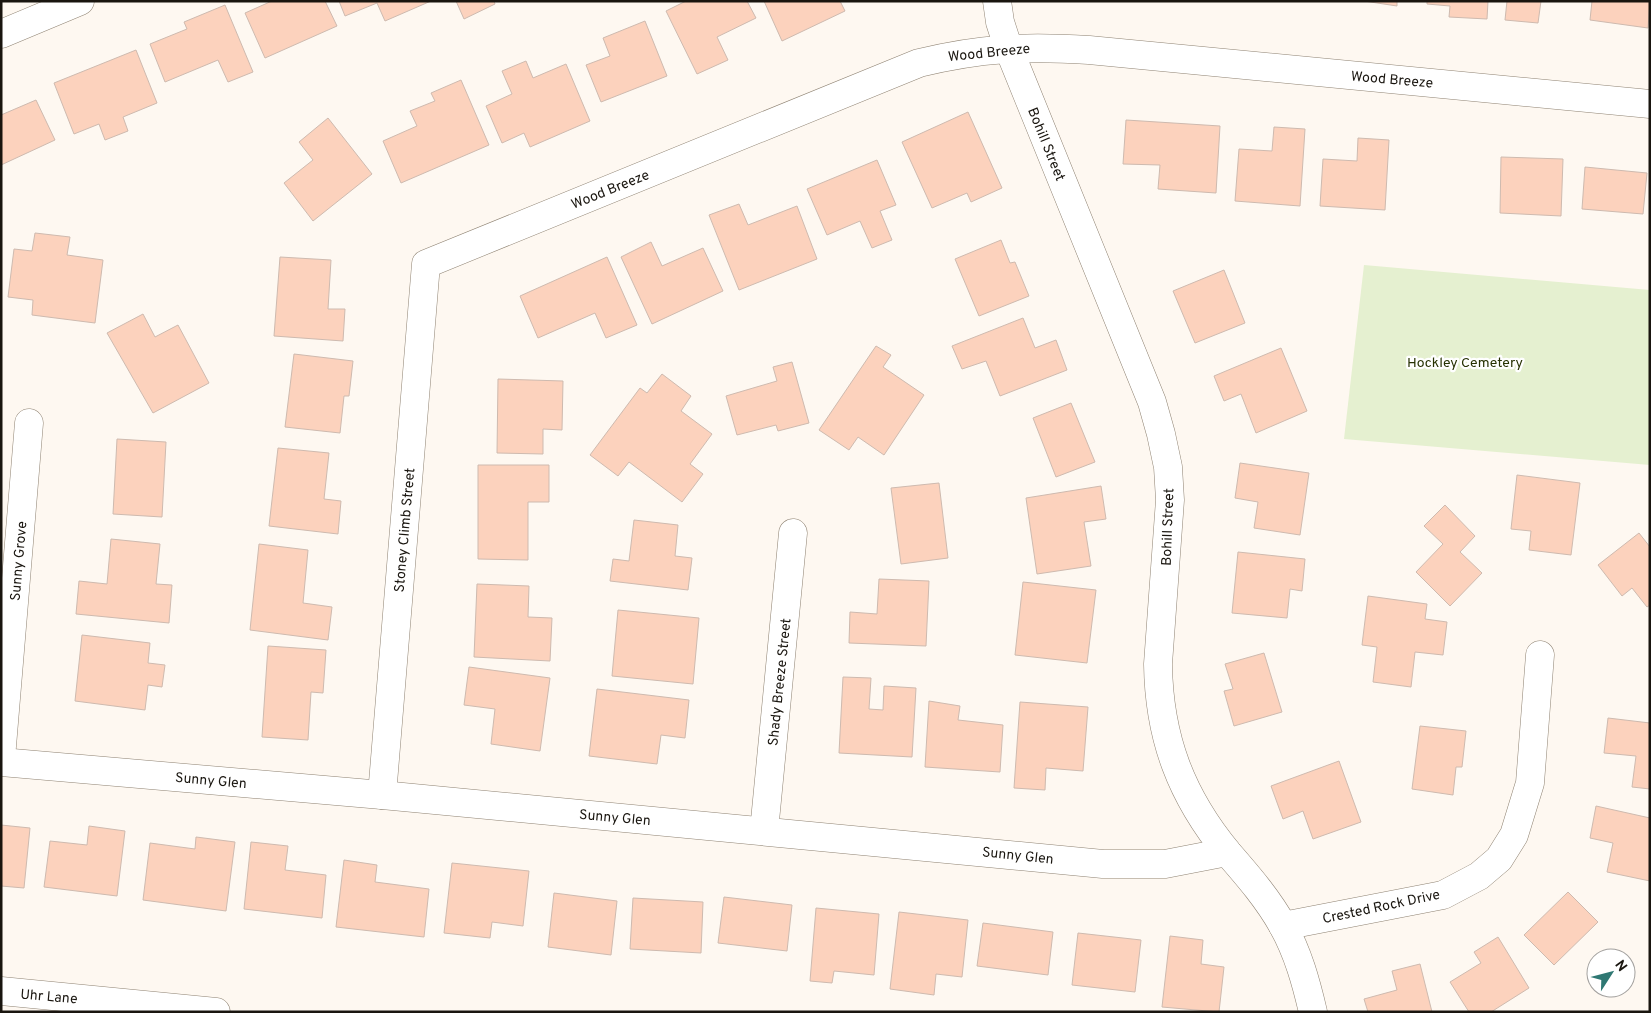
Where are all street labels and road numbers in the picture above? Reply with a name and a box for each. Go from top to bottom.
street label: Wood Breeze [947,41,1031,66]
street label: Wood Breeze [1350,68,1434,93]
street label: Bohill Street [1023,105,1068,184]
street label: Wood Breeze [569,167,652,214]
street label: Stoney Climb Street [392,467,419,593]
street label: Bohill Street [1159,488,1178,566]
street label: Sunny Grove [8,520,31,602]
street label: Shady Breeze Street [765,617,796,747]
street label: Sunny Glen [174,770,247,793]
street label: Sunny Glen [578,807,651,830]
street label: Sunny Glen [981,844,1054,869]
street label: Crested Rock Drive [1321,887,1442,928]
street label: Uhr Lane [20,987,78,1008]

